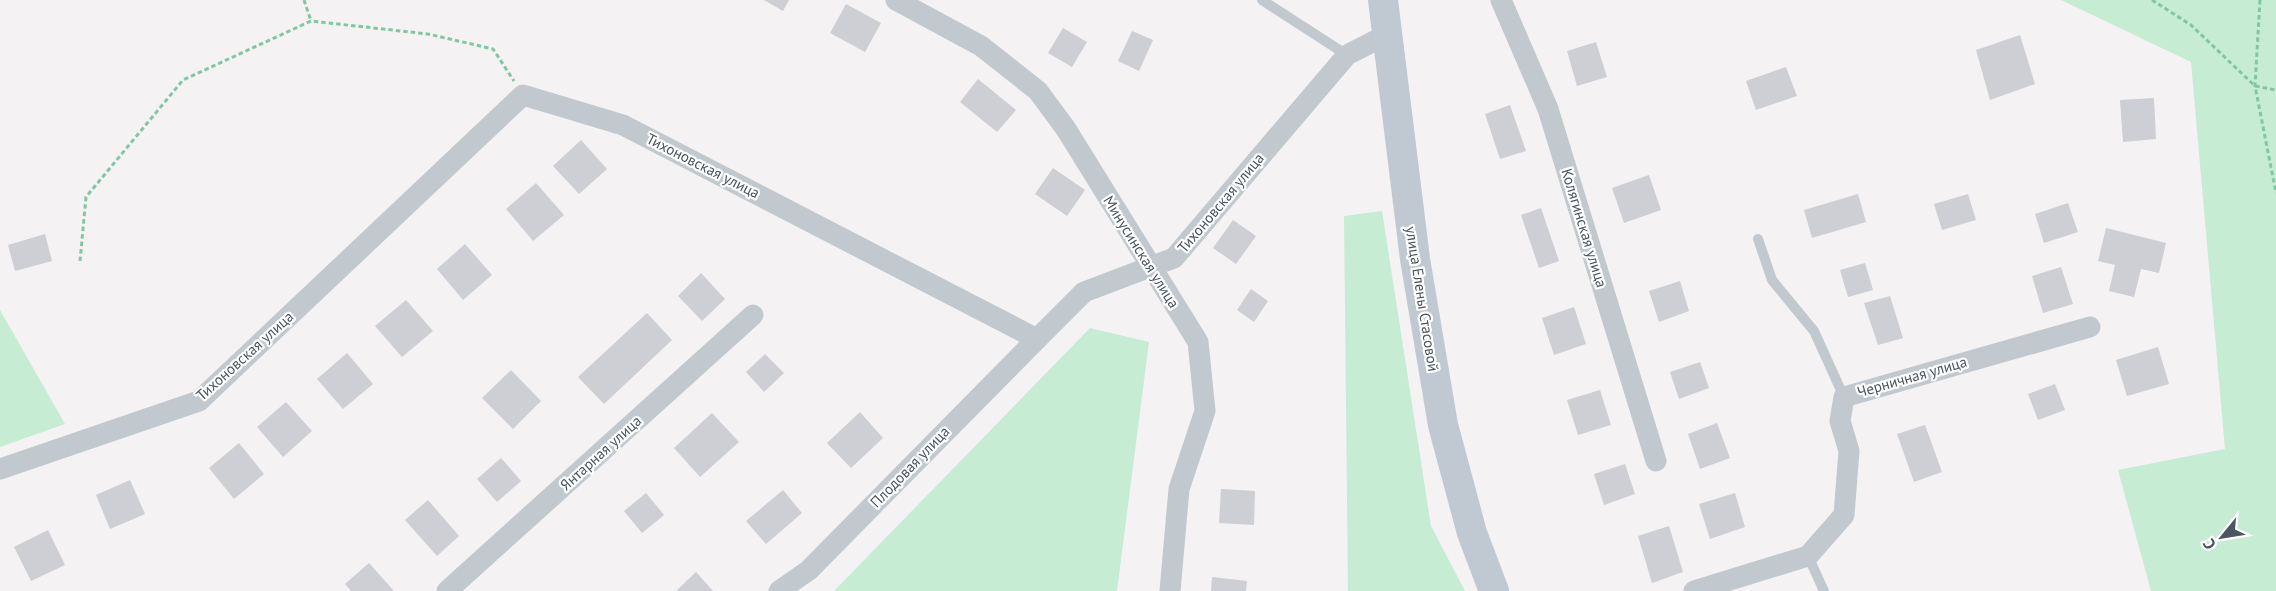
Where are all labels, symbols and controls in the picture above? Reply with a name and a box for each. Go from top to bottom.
street label: Тихоновская улица [643,129,763,202]
street label: Тихоновская улица [1173,149,1268,257]
street label: Колягинская улица [1557,166,1612,290]
street label: Минусинская улица [1099,192,1184,311]
street label: улица Елены Стасовой [1402,225,1443,373]
street label: Тихоновская улица [192,307,297,404]
street label: Черничная улица [1855,352,1969,401]
street label: Янтарная улица [556,411,645,494]
street label: Плодовая улица [866,422,953,511]
north arrow [2192,507,2252,567]
text: С [2198,536,2220,553]

